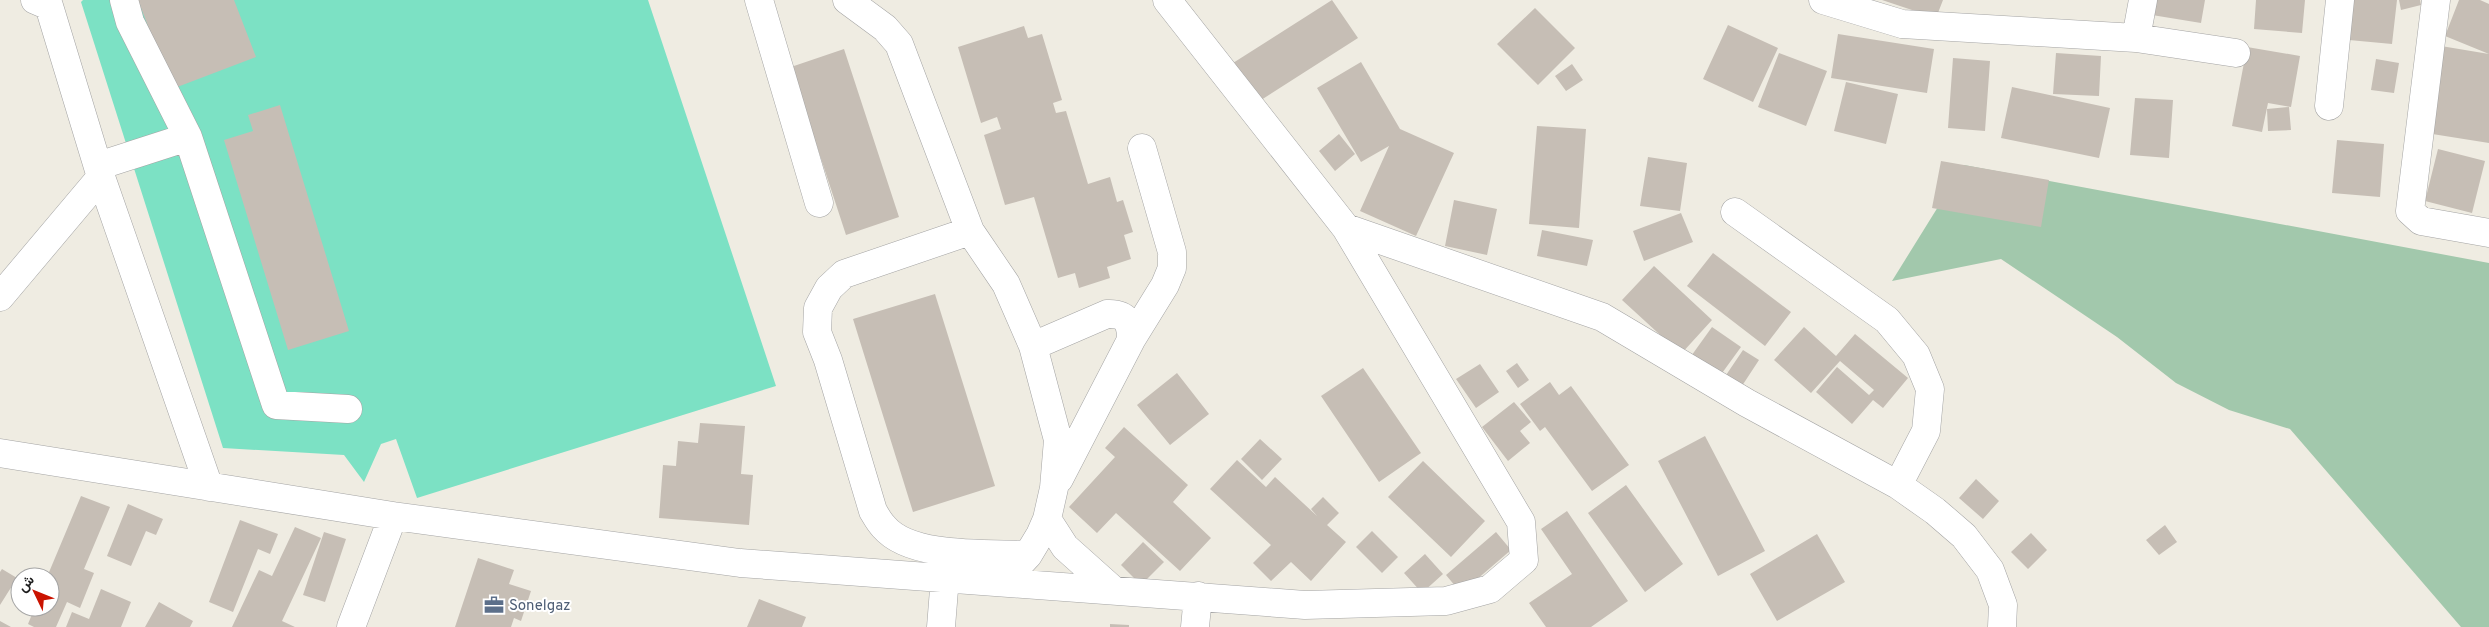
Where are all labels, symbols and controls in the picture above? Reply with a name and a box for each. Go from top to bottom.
north arrow [10,567,60,617]
text: ش [15,572,39,596]
office icon: Sonelgaz [483,594,505,616]
place label: Sonelgaz [509,597,571,616]

